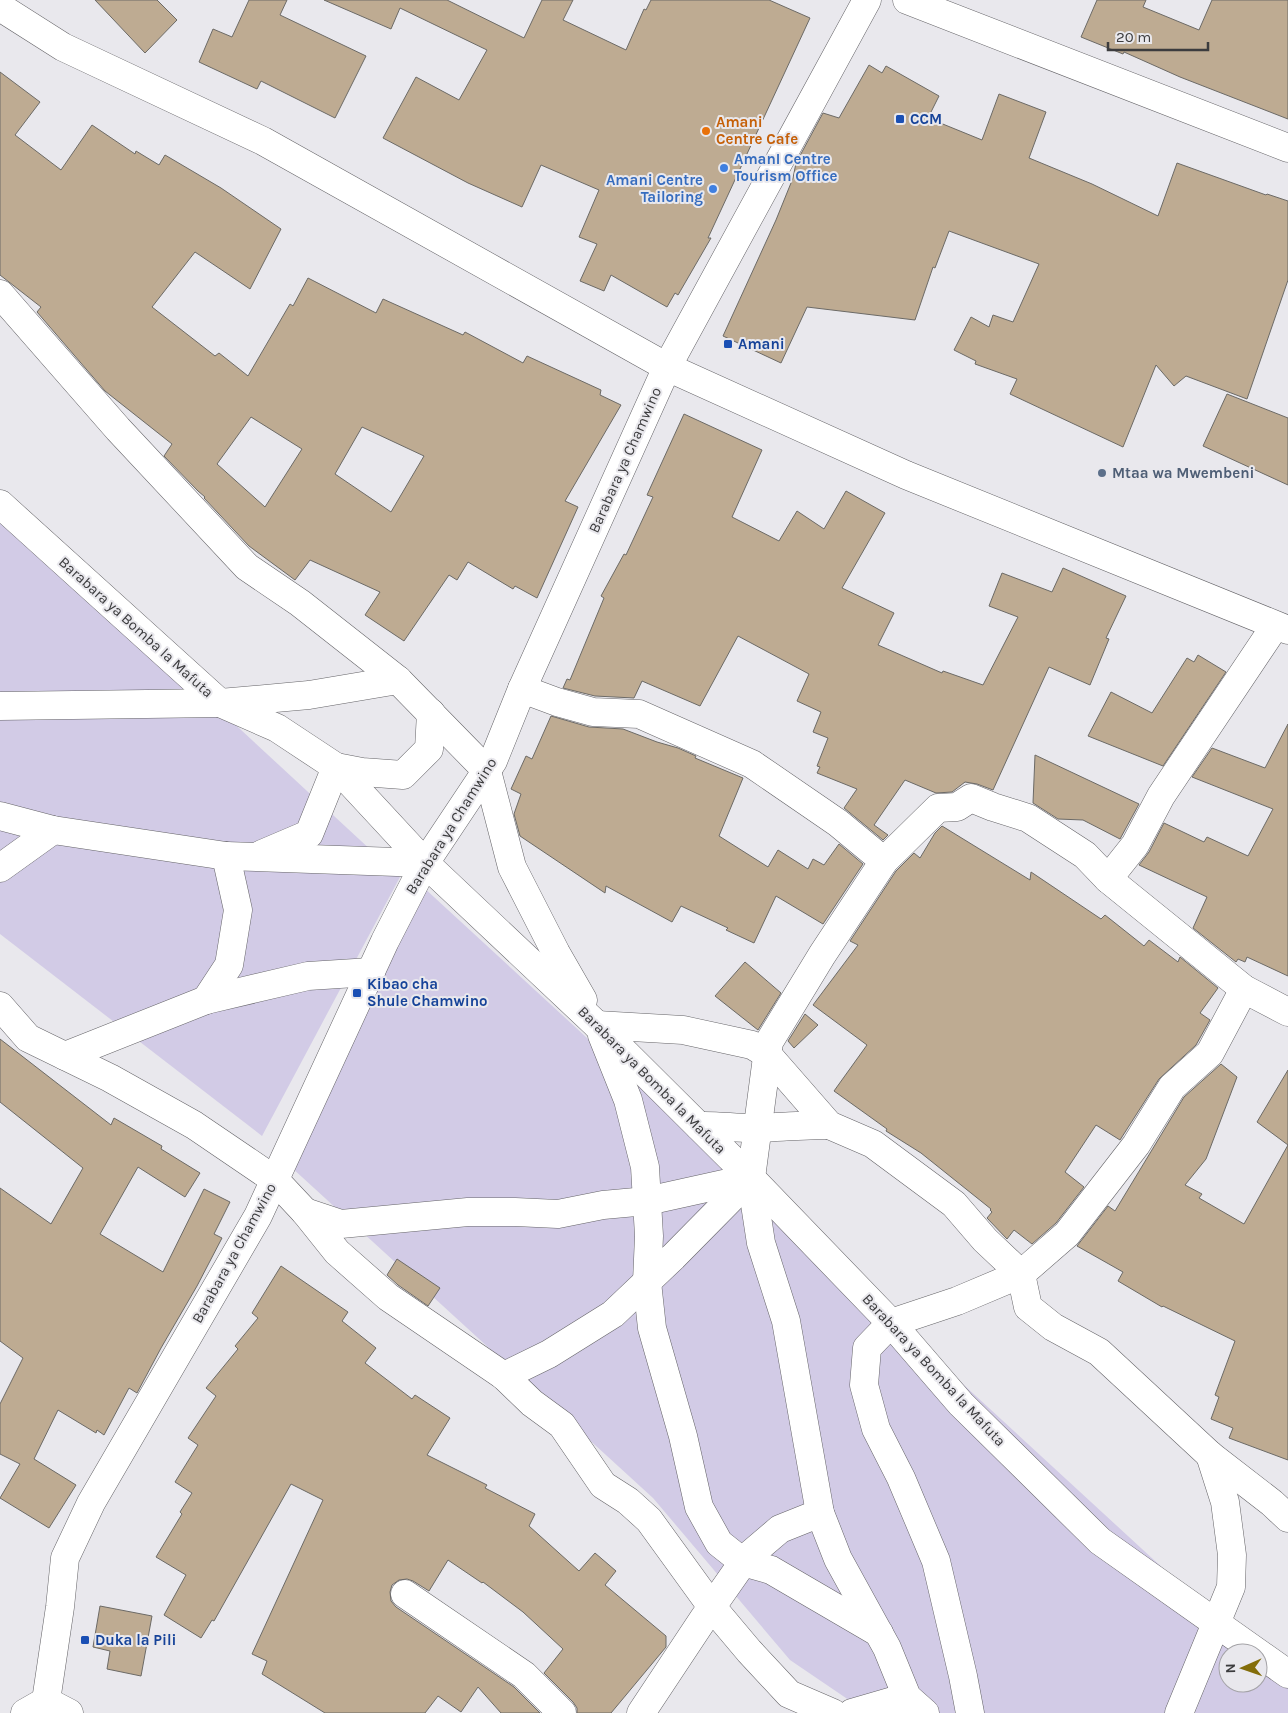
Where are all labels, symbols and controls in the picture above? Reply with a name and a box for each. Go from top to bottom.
scale bar [1108,20,1208,52]
text: 20 m [1116,28,1151,46]
place label: CCM [910,110,942,128]
place label: Amani Centre Cafe [716,113,798,148]
marker: CCM [894,113,906,125]
marker: Amani Centre Cafe [700,125,712,137]
place label: AmanI Centre Tourism Office [734,150,837,185]
marker: AmanI Centre Tourism Office [718,162,730,174]
place label: Amani Centre Tailoring [606,171,703,206]
marker: Amani Centre Tailoring [707,183,719,195]
place label: Amani [738,335,785,353]
marker: Amani [722,338,734,350]
street label: Barabara ya Chamwino [585,384,665,536]
place label: Mtaa wa Mwembeni [1112,464,1254,482]
marker: Mtaa wa Mwembeni [1096,467,1108,479]
street label: Barabara ya Bomba la Mafuta [55,553,217,701]
street label: Barabara ya Chamwino [402,754,500,898]
place label: Kibao cha Shule Chamwino [367,975,488,1010]
marker: Kibao cha Shule Chamwino [351,987,363,999]
street label: Barabara ya Bomba la Mafuta [574,1002,730,1158]
street label: Barabara ya Chamwino [188,1180,280,1326]
street label: Barabara ya Bomba la Mafuta [859,1290,1009,1450]
place label: Duka la Pili [95,1631,176,1649]
marker: Duka la Pili [79,1634,91,1646]
north arrow [1218,1643,1268,1693]
text: N [1222,1663,1239,1674]

